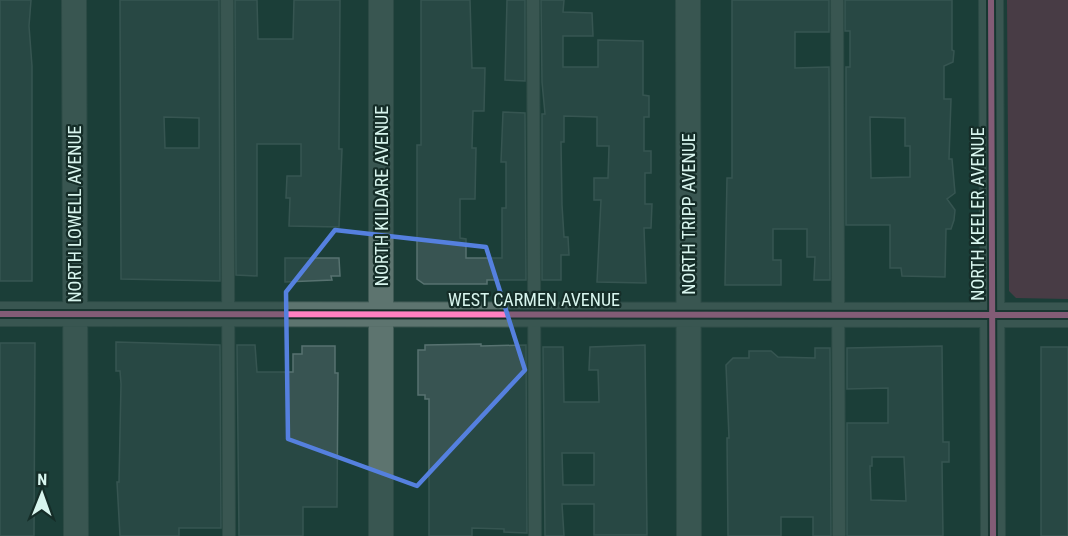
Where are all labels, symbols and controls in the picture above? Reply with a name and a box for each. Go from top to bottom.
street label: NORTH KILDARE AVENUE [371,106,392,286]
street label: NORTH LOWELL AVENUE [64,125,85,303]
street label: NORTH KEELER AVENUE [967,127,988,301]
street label: NORTH TRIPP AVENUE [678,133,699,295]
street label: WEST CARMEN AVENUE [448,289,620,310]
north arrow [12,464,72,524]
text: N [37,470,47,489]

